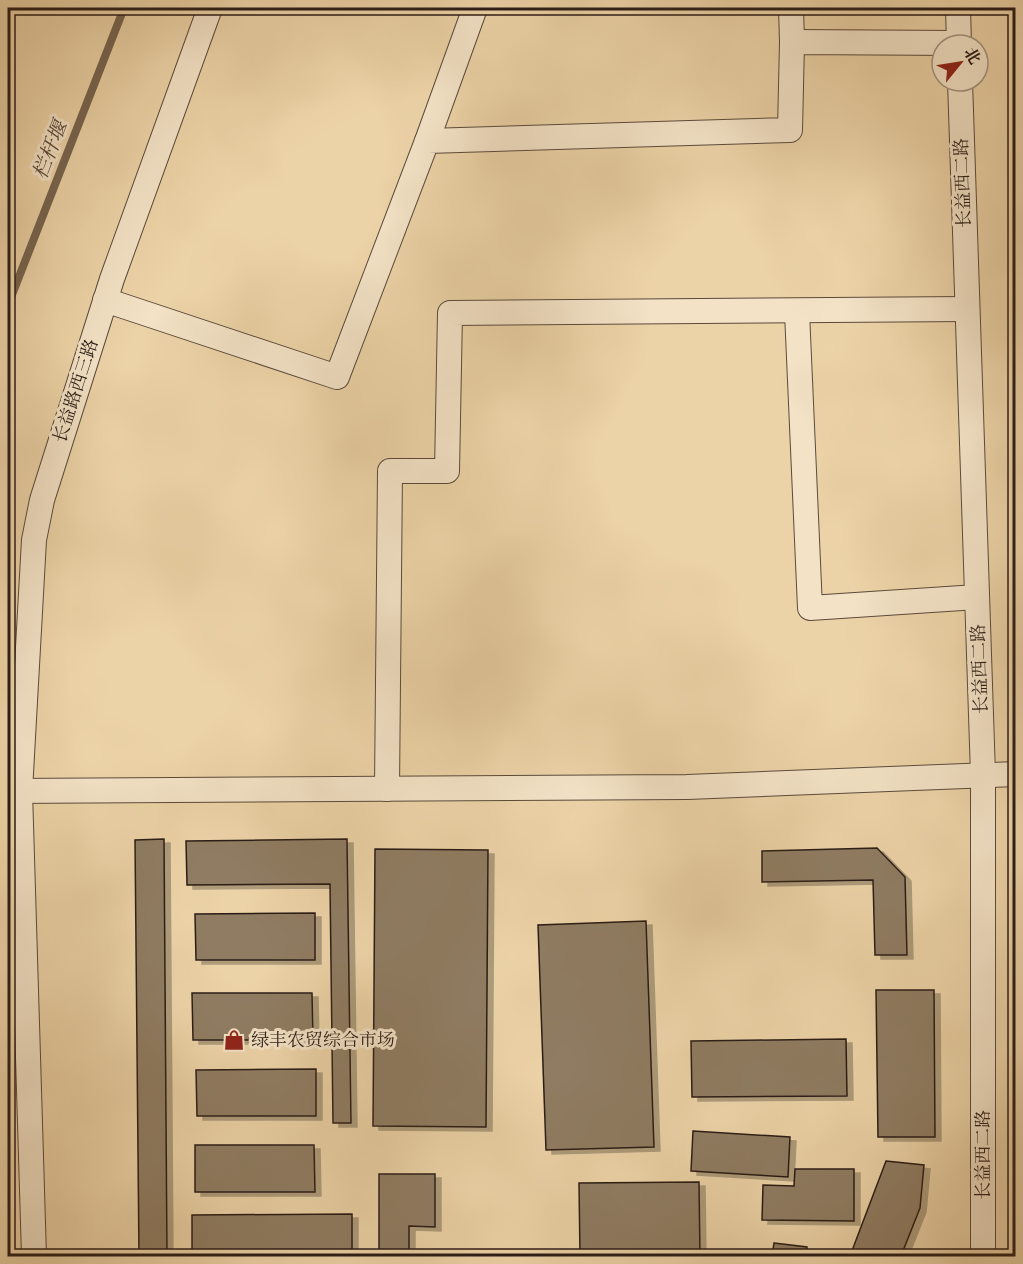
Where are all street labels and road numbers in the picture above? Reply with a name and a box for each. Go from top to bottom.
street label: 长益西二路 [949,138,977,228]
street label: 长益路西三路 [47,336,105,446]
street label: 长益西二路 [966,624,994,714]
street label: 长益西二路 [971,1110,996,1200]

